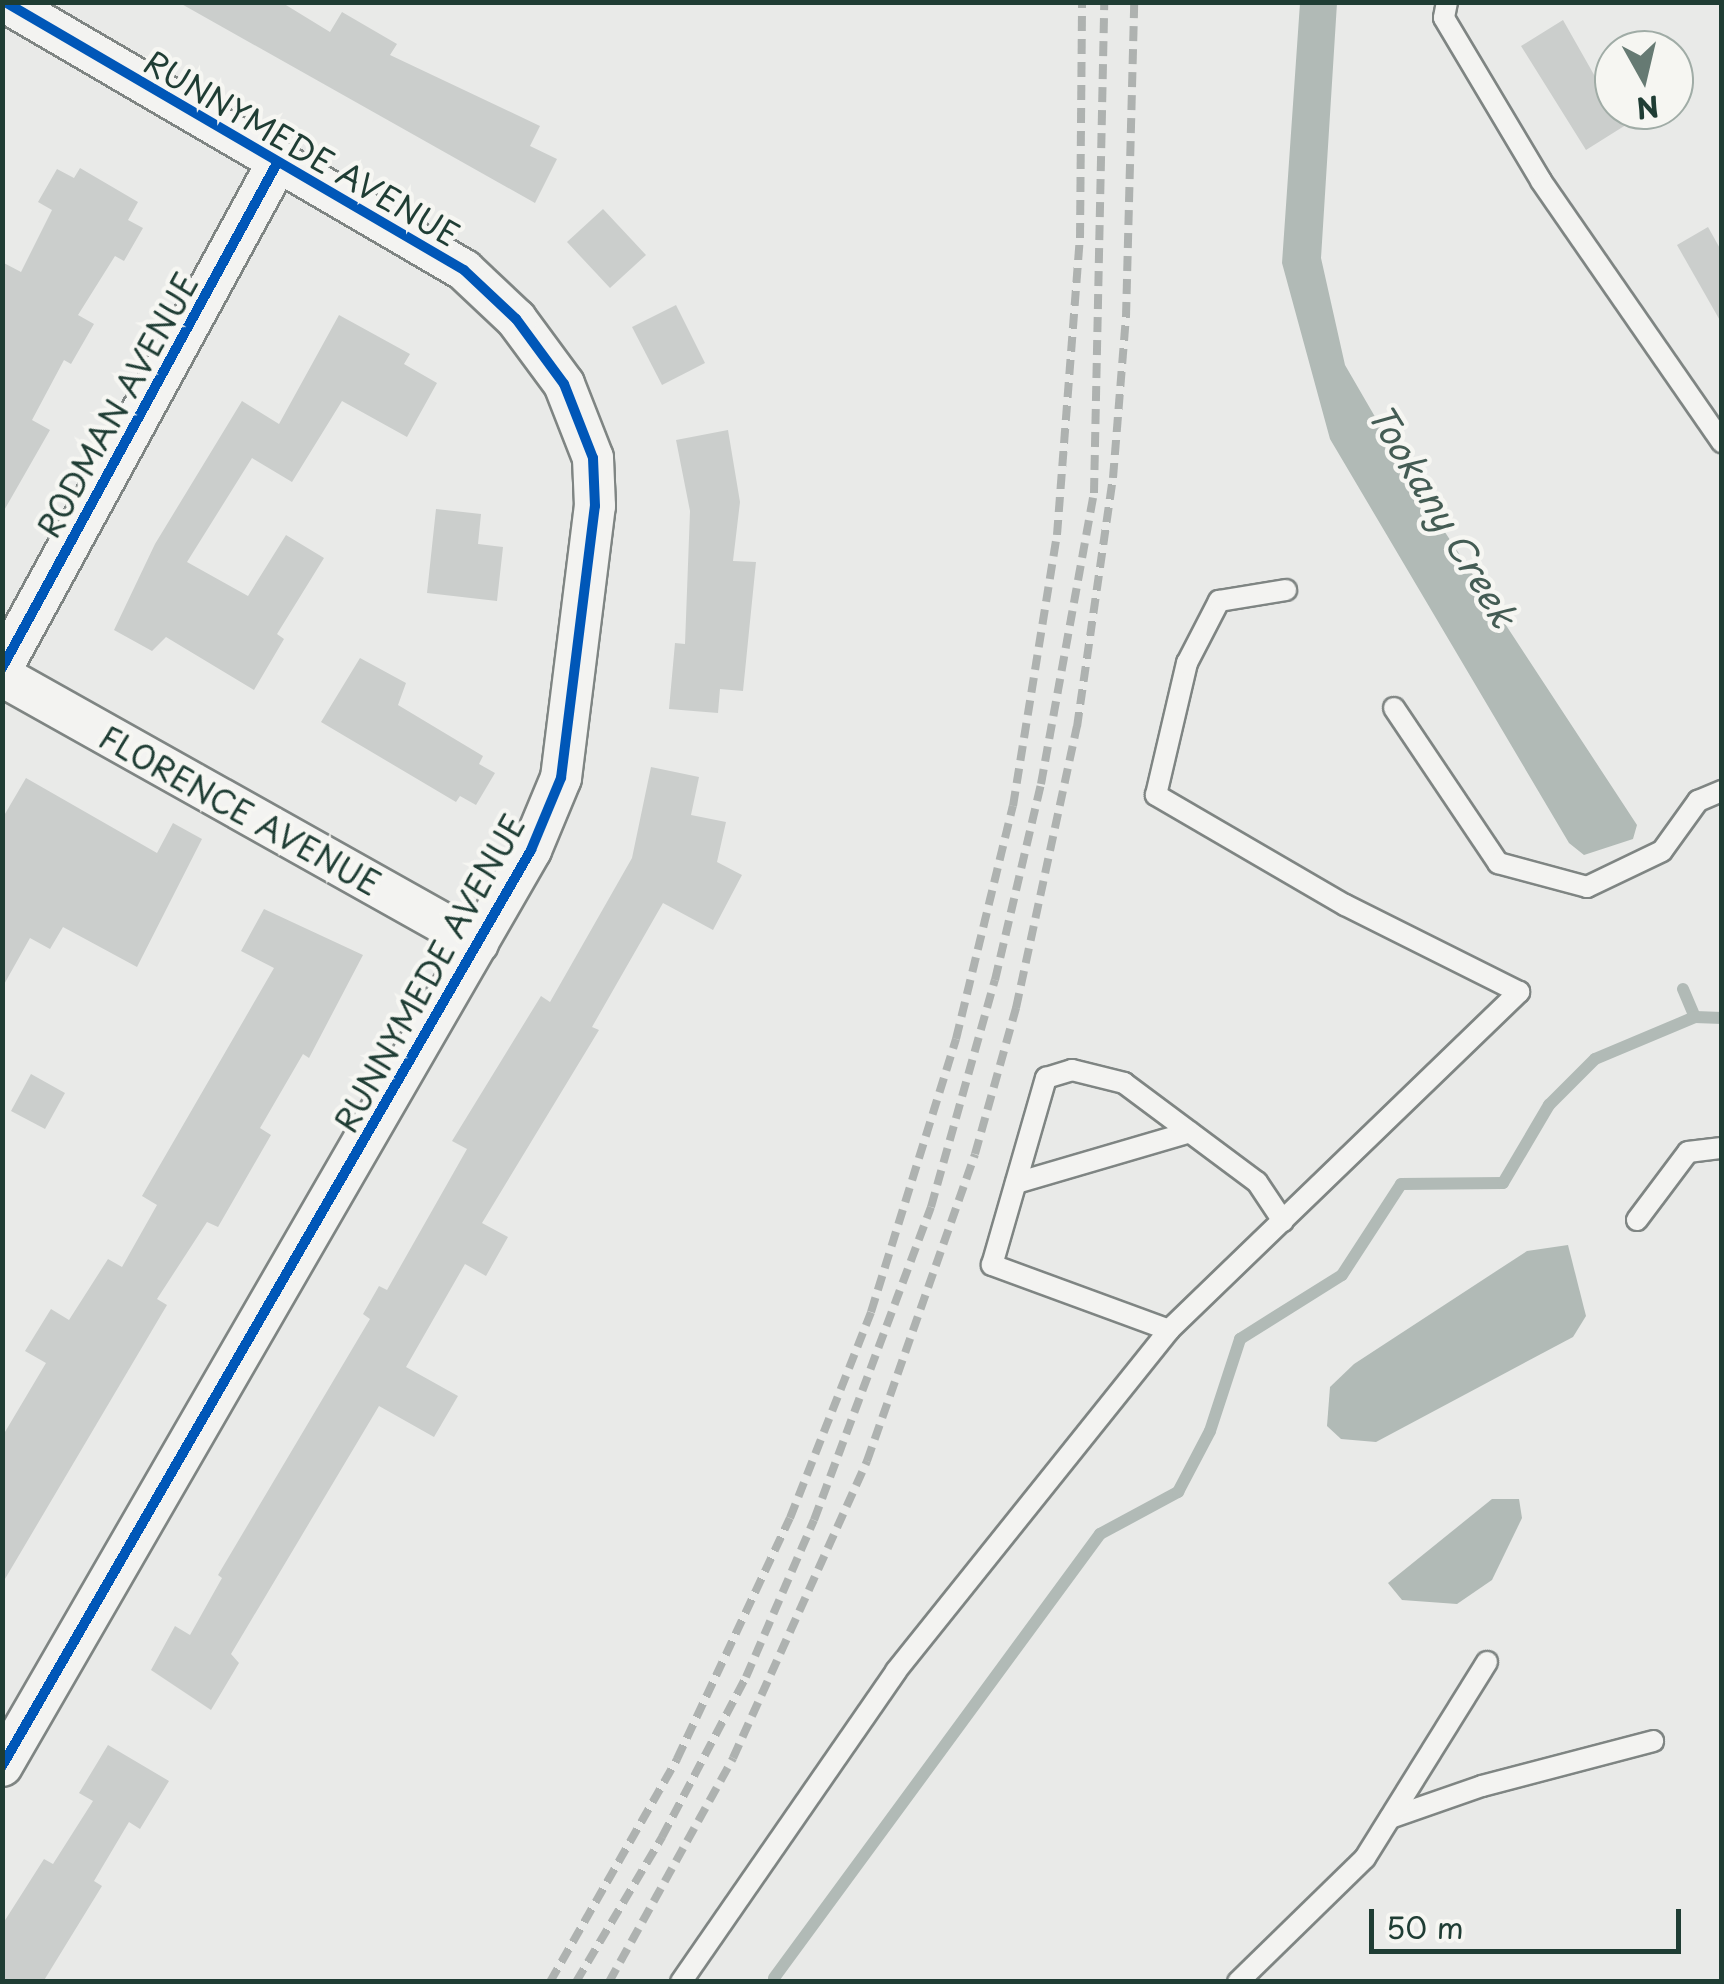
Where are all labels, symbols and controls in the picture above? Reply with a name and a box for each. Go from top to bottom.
north arrow [1594,30,1694,130]
street label: RUNNYMEDE AVENUE [138,42,466,254]
text: N [1634,85,1662,131]
street label: RODMAN AVENUE [29,268,205,542]
water label: Tookany Creek [1360,396,1526,634]
street label: FLORENCE AVENUE [93,717,387,903]
street label: RUNNYMEDE AVENUE [326,808,532,1138]
scale bar [1374,1889,1686,1951]
text: 50 m [1386,1904,1464,1949]

